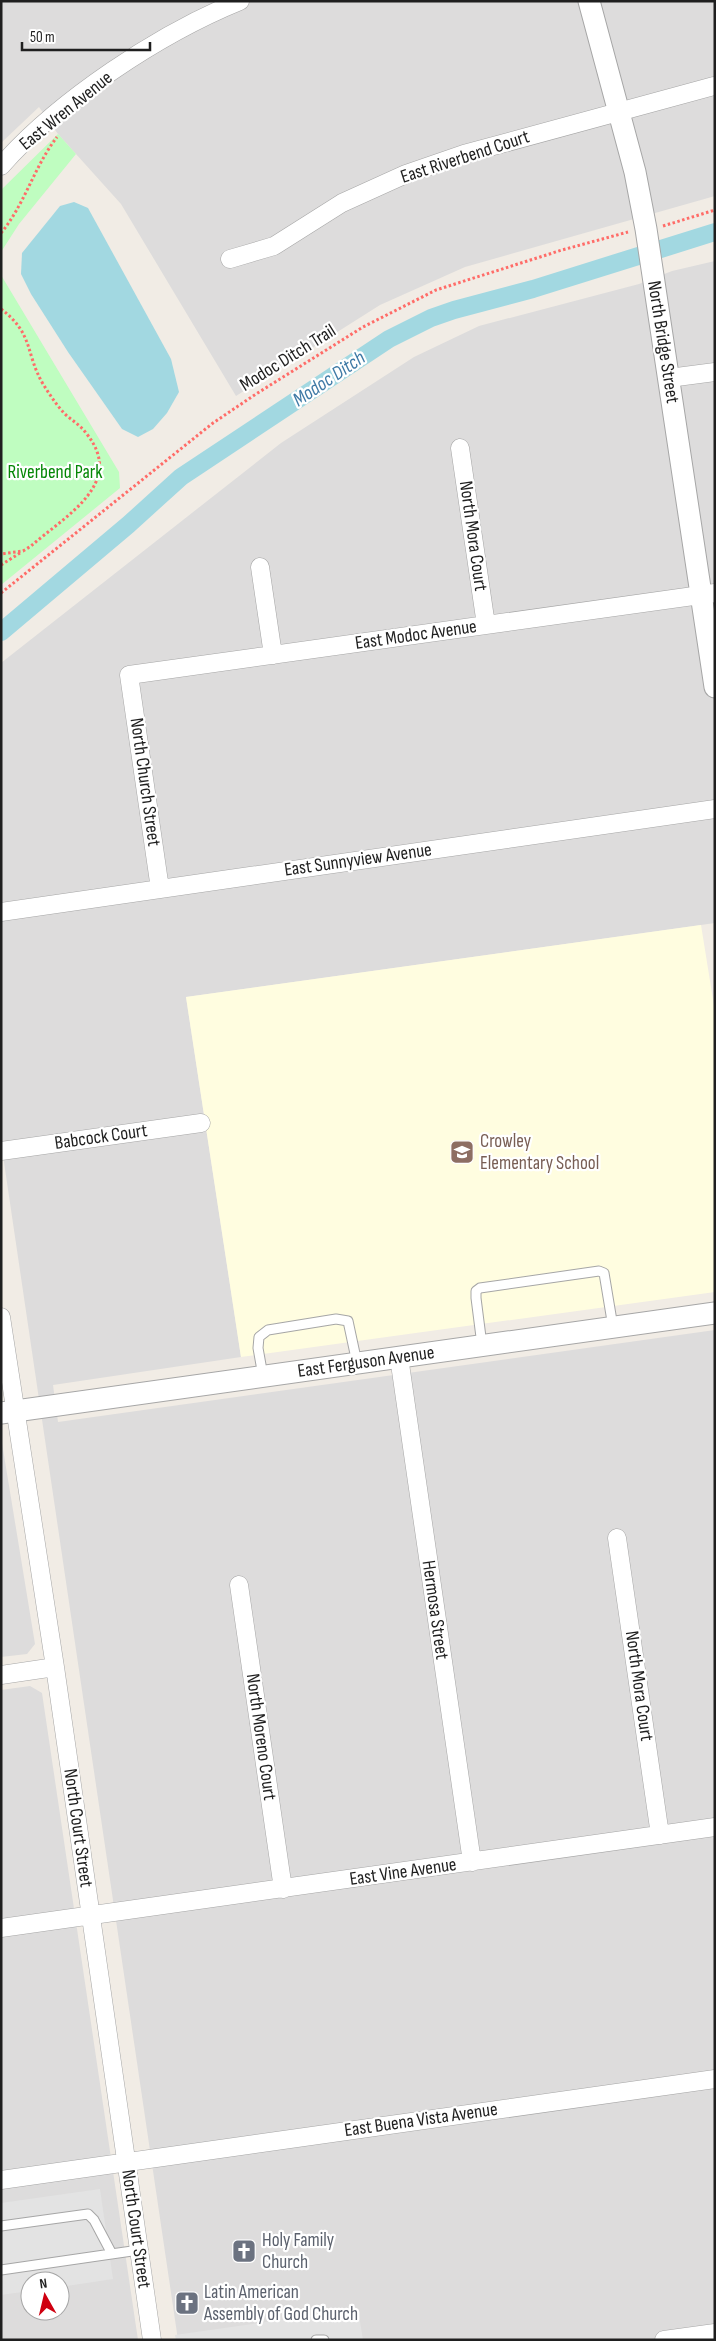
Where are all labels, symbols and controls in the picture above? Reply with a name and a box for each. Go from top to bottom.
scale bar [22,20,150,52]
text: 50 m [30,28,55,47]
street label: East Wren Avenue [15,66,117,156]
street label: East Riverbend Court [398,125,532,189]
street label: North Bridge Street [642,279,684,405]
street label: Modoc Ditch Trail [236,320,340,396]
water label: Modoc Ditch [288,346,370,412]
park label: Riverbend Park [7,461,103,484]
street label: North Mora Court [454,479,492,593]
street label: East Modoc Avenue [354,615,478,655]
street label: North Church Street [125,716,165,848]
street label: East Sunnyview Avenue [283,838,433,882]
street label: Babcock Court [53,1119,149,1155]
place label: Crowley Elementary School [480,1130,599,1175]
school or university icon: Crowley Elementary School [449,1139,475,1165]
street label: East Ferguson Avenue [296,1341,436,1383]
street label: Hermosa Street [417,1559,453,1661]
street label: North Mora Court [620,1629,658,1743]
street label: North Moreno Court [241,1672,281,1802]
street label: North Court Street [58,1767,98,1889]
street label: East Vine Avenue [348,1853,458,1891]
street label: East Buena Vista Avenue [343,2098,499,2142]
street label: North Court Street [116,2168,156,2290]
place label: Holy Family Church [262,2229,335,2274]
church icon: Holy Family Church [231,2238,257,2264]
north arrow [20,2271,70,2321]
text: N [38,2275,48,2293]
place label: Latin American Assembly of God Church [203,2281,358,2326]
church icon: Latin American Assembly of God Church [174,2290,200,2316]

